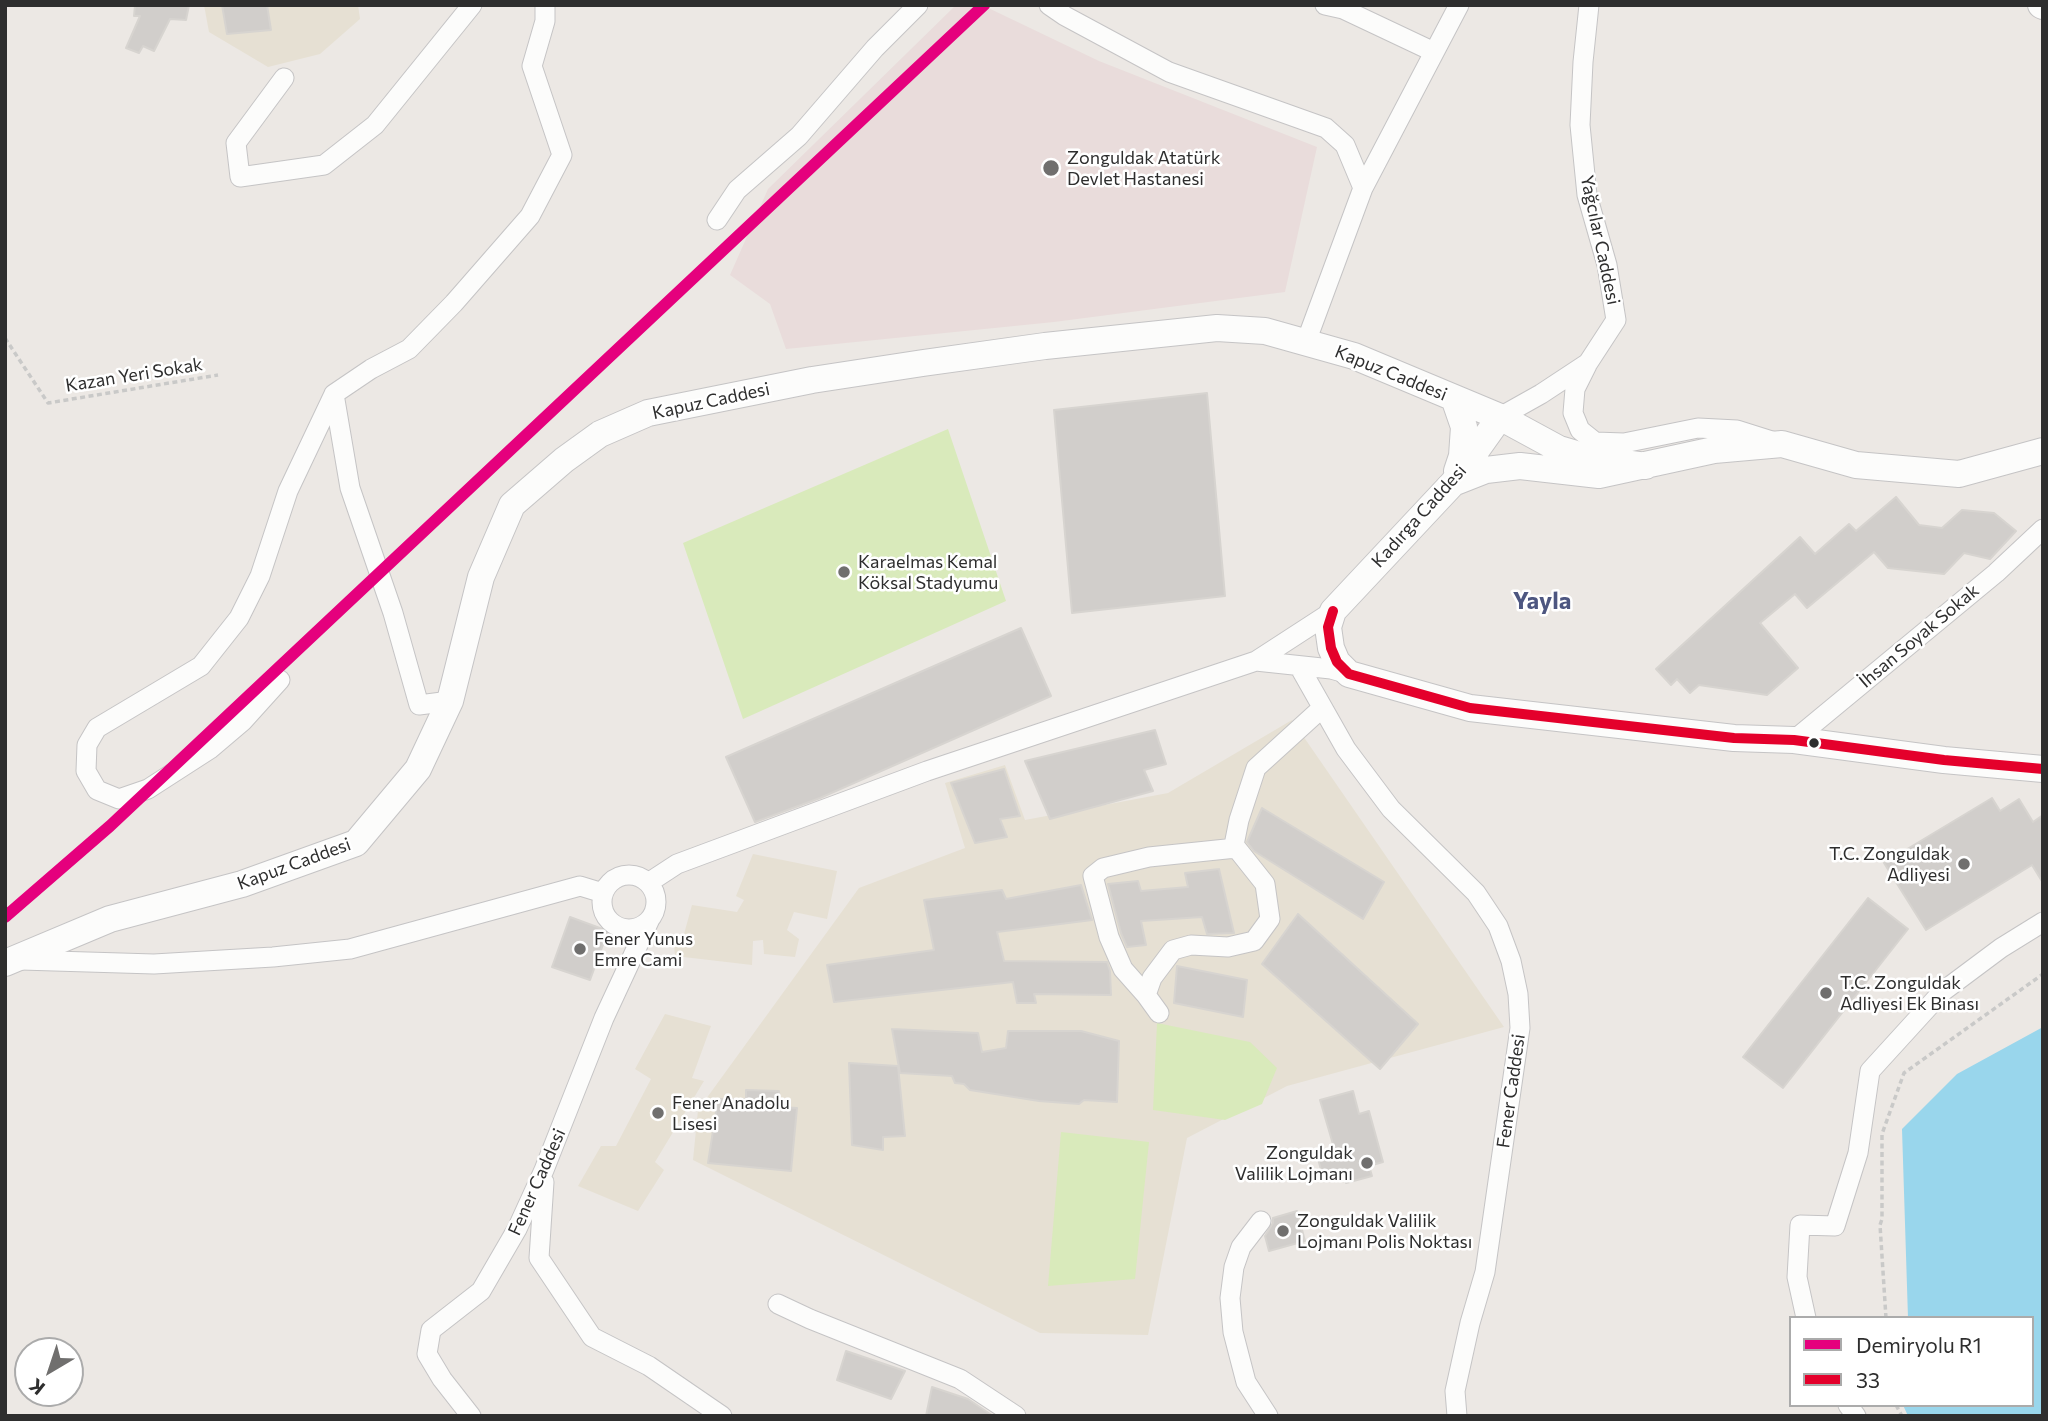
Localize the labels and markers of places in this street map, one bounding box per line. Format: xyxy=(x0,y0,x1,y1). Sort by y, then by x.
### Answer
place label: Zonguldak Atatürk Devlet Hastanesi xyxy=(1067,147,1220,190)
marker: Zonguldak Atatürk Devlet Hastanesi xyxy=(1041,158,1061,178)
place label: Karaelmas Kemal Köksal Stadyumu xyxy=(858,551,998,594)
marker: Karaelmas Kemal Köksal Stadyumu xyxy=(836,564,852,580)
unlabelled marker xyxy=(1807,736,1821,750)
place label: T.C. Zonguldak Adliyesi xyxy=(1829,843,1950,886)
marker: T.C. Zonguldak Adliyesi xyxy=(1956,856,1972,872)
place label: Fener Yunus Emre Cami xyxy=(594,928,693,970)
marker: Fener Yunus Emre Cami xyxy=(572,941,588,957)
place label: T.C. Zonguldak Adliyesi Ek Binası xyxy=(1840,972,1979,1014)
marker: T.C. Zonguldak Adliyesi Ek Binası xyxy=(1818,985,1834,1001)
place label: Fener Anadolu Lisesi xyxy=(672,1092,790,1134)
marker: Fener Anadolu Lisesi xyxy=(650,1105,666,1121)
place label: Zonguldak Valilik Lojmanı xyxy=(1235,1142,1353,1184)
marker: Zonguldak Valilik Lojmanı xyxy=(1359,1155,1375,1171)
place label: Zonguldak Valilik Lojmanı Polis Noktası xyxy=(1297,1210,1472,1252)
marker: Zonguldak Valilik Lojmanı Polis Noktası xyxy=(1275,1223,1291,1239)

